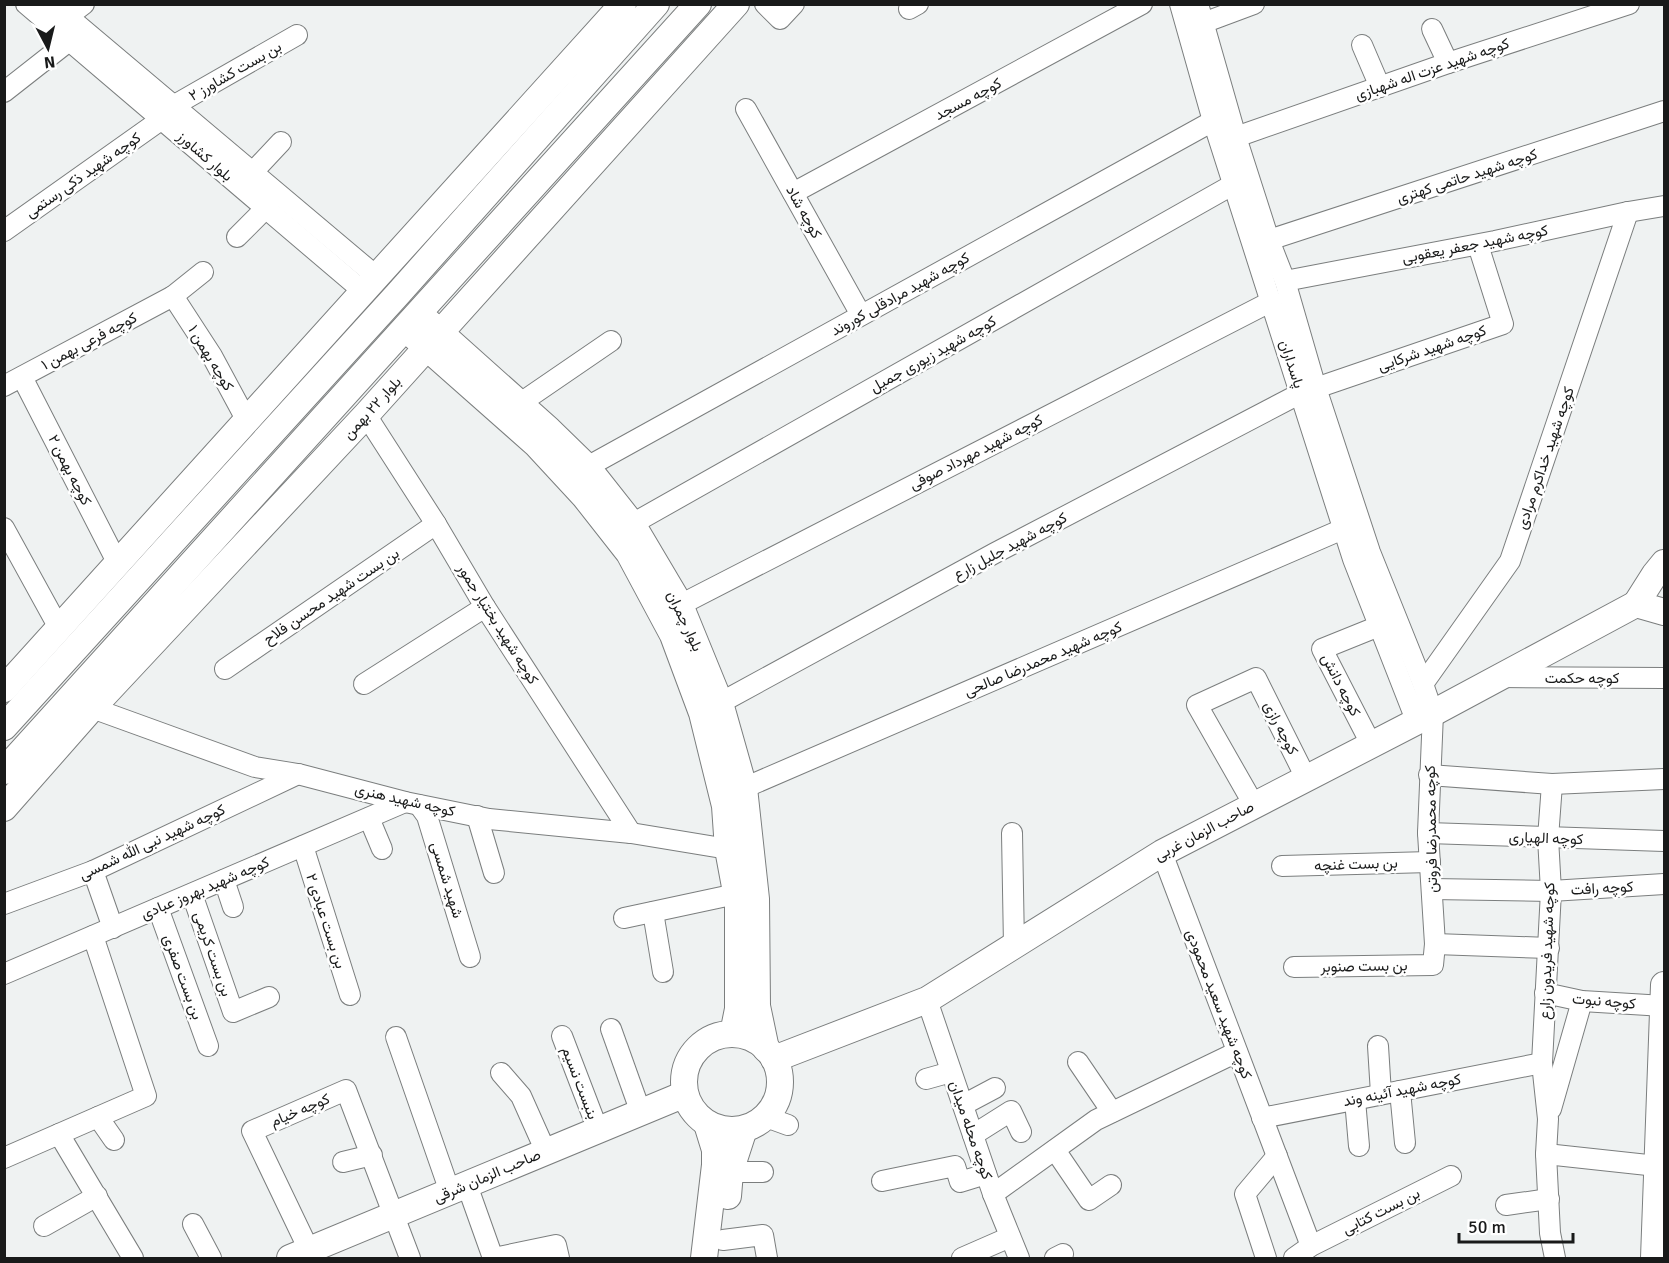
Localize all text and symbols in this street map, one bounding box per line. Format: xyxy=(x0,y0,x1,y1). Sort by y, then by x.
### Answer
north arrow xyxy=(18,18,78,78)
street label: کوچه شهید عزت اله شهبازی xyxy=(1352,34,1512,105)
street label: بن بست کشاورز ۲ xyxy=(185,37,285,106)
text: N xyxy=(43,51,56,72)
street label: کوچه مسجد xyxy=(931,74,1005,125)
street label: بلوار کشاورز xyxy=(173,126,236,185)
street label: کوچه شهید ذکی رستمی xyxy=(22,128,145,222)
street label: کوچه شهید حاتمی کهتری xyxy=(1394,145,1540,208)
street label: کوچه شاد xyxy=(781,183,826,242)
street label: کوچه شهید جعفر یعقوبی xyxy=(1400,221,1550,268)
street label: کوچه شهید مرادقلی کوروند xyxy=(828,248,973,340)
street label: کوچه فرعی بهمن ۱ xyxy=(38,308,141,375)
street label: کوچه شهید زیوری جمیل xyxy=(867,312,1000,397)
street label: کوچه شهید شرکایی xyxy=(1375,321,1489,376)
street label: کوچه بهمن ۱ xyxy=(184,322,238,395)
street label: پاسداران xyxy=(1275,338,1308,391)
street label: بلوار ۲۲ بهمن xyxy=(339,373,406,444)
street label: کوچه شهید خداکرم مرادی xyxy=(1512,384,1579,532)
street label: کوچه شهید مهرداد صوفی xyxy=(906,410,1047,494)
street label: کوچه بهمن ۲ xyxy=(44,432,96,509)
street label: کوچه شهید جلیل زارع xyxy=(950,508,1071,585)
street label: بن بست شهید محسن فلاح xyxy=(260,544,403,650)
street label: کوچه شهید بختیار جمور xyxy=(452,560,543,688)
street label: بلوار چمران xyxy=(662,588,707,655)
street label: کوچه شهید محمدرضا صالحی xyxy=(961,617,1125,701)
street label: کوچه دانش xyxy=(1317,651,1365,720)
street label: کوچه حکمت xyxy=(1545,669,1620,688)
street label: کوچه رازی xyxy=(1259,698,1302,759)
street label: کوچه محمدرضا فروتن xyxy=(1421,765,1442,893)
street label: کوچه شهید هنری xyxy=(353,780,457,821)
street label: صاحب الزمان غربی xyxy=(1151,797,1257,866)
street label: کوچه شهید نبی الله شمسی xyxy=(76,800,229,885)
street label: کوچه الهیاری xyxy=(1508,828,1584,849)
street label: شهید شمسی xyxy=(426,840,467,921)
street label: کوچه شهید بهروز عبادی xyxy=(138,853,273,924)
street label: بن بست غنچه xyxy=(1314,854,1398,875)
street label: بن بست عبادی ۲ xyxy=(301,871,350,971)
street label: کوچه رافت xyxy=(1570,877,1634,900)
street label: کوچه شهید فریدون زارع xyxy=(1536,881,1560,1020)
street label: بن بست کریمی xyxy=(189,909,236,999)
street label: کوچه شهید سعید محمودی xyxy=(1181,927,1256,1082)
street label: بن بست صفری xyxy=(158,932,207,1022)
street label: بن بست صنوبر xyxy=(1319,956,1408,977)
street label: کوچه نبوت xyxy=(1571,989,1637,1014)
street label: بنبست نسیم xyxy=(557,1044,602,1122)
street label: کوچه شهید آئینه وند xyxy=(1342,1070,1463,1111)
street label: کوچه محله میدان xyxy=(945,1078,996,1183)
street label: کوچه خیام xyxy=(268,1089,333,1131)
street label: صاحب الزمان شرقی xyxy=(431,1145,544,1208)
street label: بن بست کتابی xyxy=(1339,1184,1423,1239)
scale bar xyxy=(1459,1206,1573,1244)
text: 50 m xyxy=(1468,1216,1506,1238)

